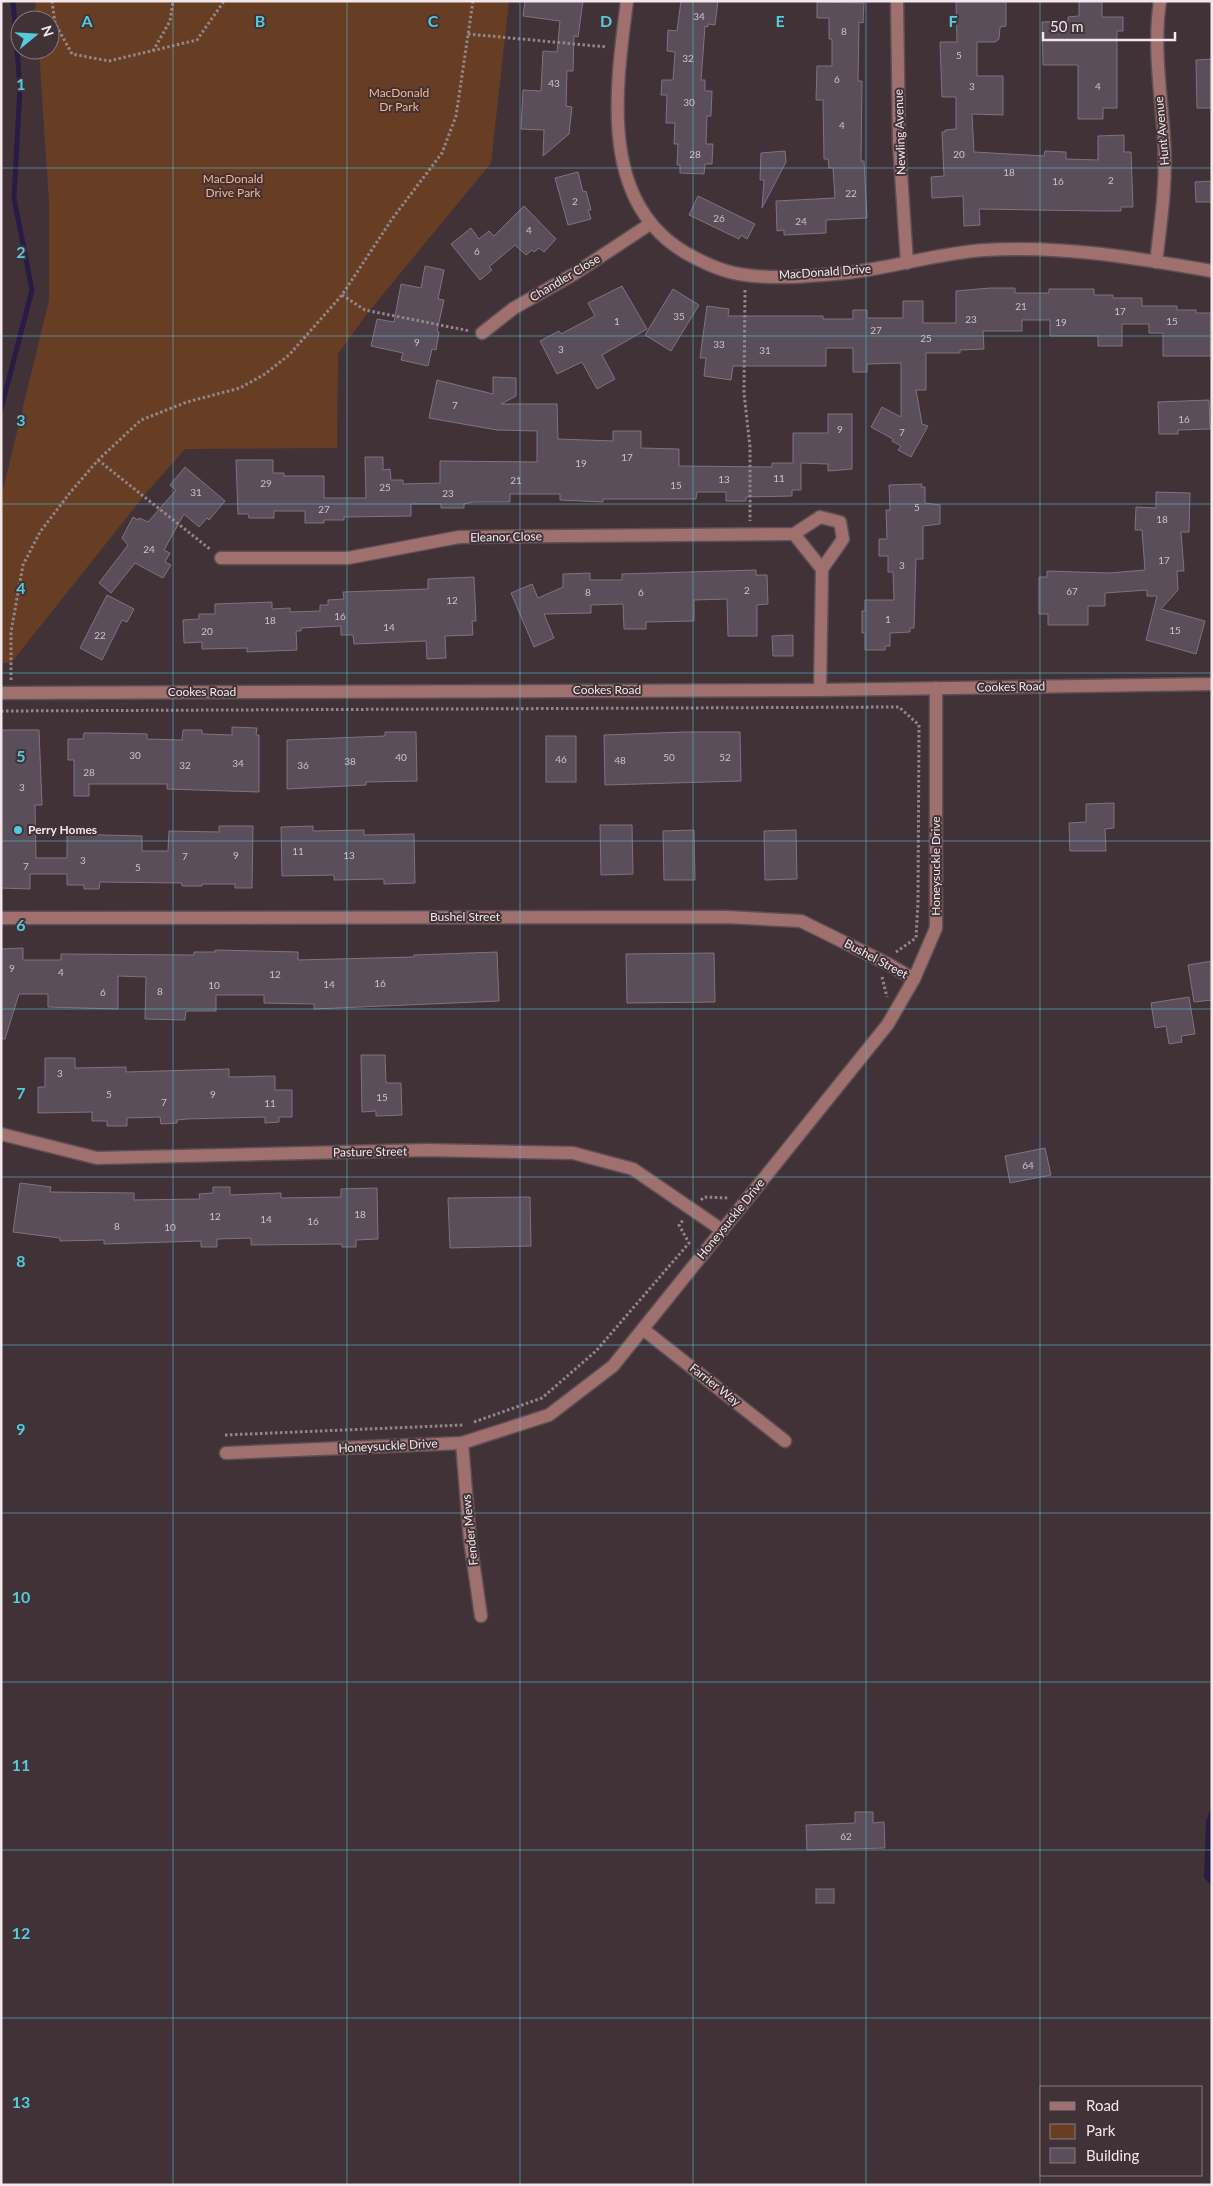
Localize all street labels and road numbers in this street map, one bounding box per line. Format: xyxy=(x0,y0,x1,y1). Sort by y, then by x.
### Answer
street label: Newling Avenue xyxy=(891,89,908,175)
street label: Hunt Avenue xyxy=(1151,96,1172,166)
street label: Chandler Close xyxy=(527,251,603,305)
street label: MacDonald Drive xyxy=(778,261,872,282)
street label: Eleanor Close xyxy=(470,528,542,545)
street label: Cookes Road xyxy=(977,678,1045,695)
street label: Cookes Road xyxy=(573,682,641,697)
street label: Cookes Road xyxy=(168,684,236,699)
street label: Honeysuckle Drive xyxy=(928,816,943,916)
street label: Bushel Street xyxy=(430,909,501,924)
street label: Bushel Street xyxy=(842,935,911,982)
street label: Pasture Street xyxy=(333,1143,408,1160)
street label: Honeysuckle Drive xyxy=(694,1175,768,1262)
street label: Farrier Way xyxy=(687,1360,744,1410)
street label: Honeysuckle Drive xyxy=(338,1435,438,1456)
street label: Fender Mews xyxy=(458,1494,481,1566)

